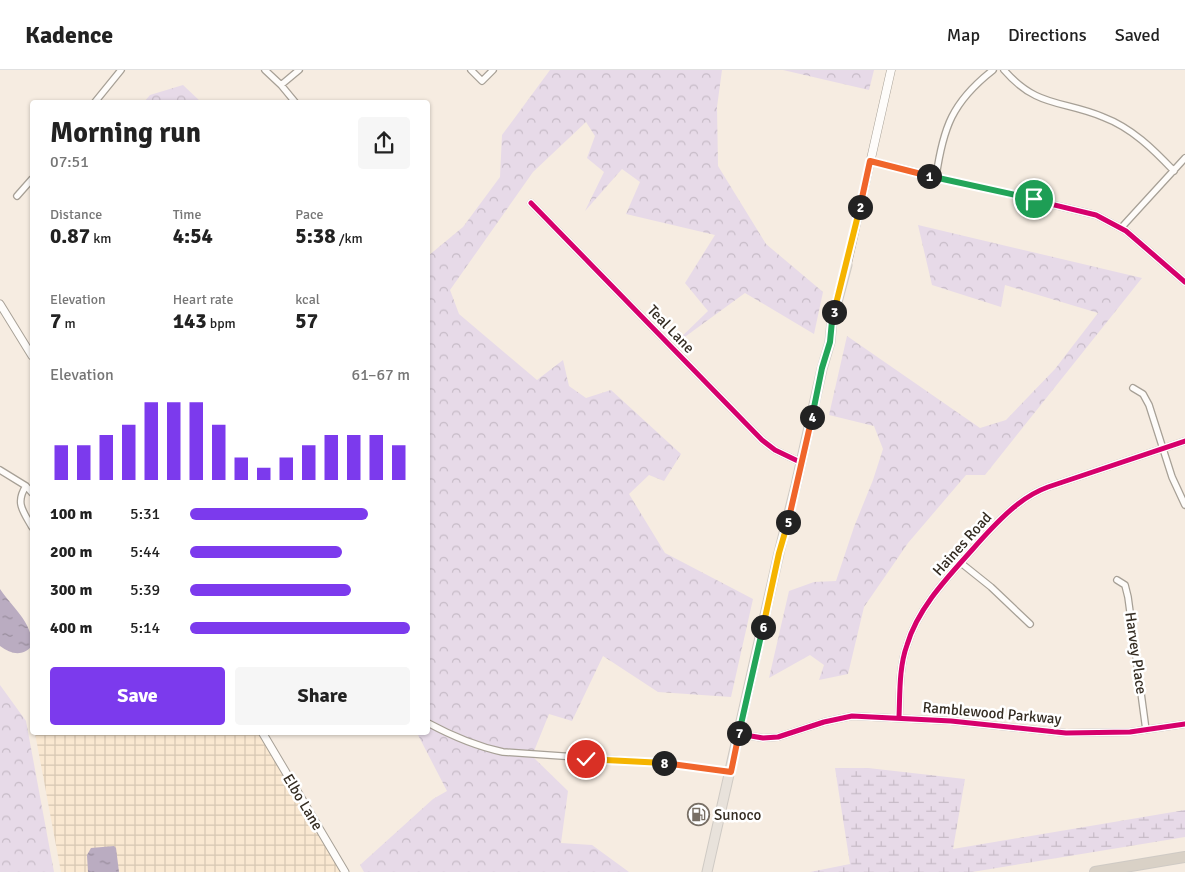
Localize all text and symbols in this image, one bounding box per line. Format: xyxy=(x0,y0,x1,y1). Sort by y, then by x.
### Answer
text: Kadence xyxy=(25,20,113,50)
text: Map xyxy=(947,24,980,46)
text: Directions xyxy=(1008,24,1087,46)
text: Saved xyxy=(1115,24,1160,46)
text: Morning run xyxy=(50,116,201,150)
button: share xyxy=(358,117,410,169)
text: 07:51 xyxy=(50,152,89,172)
pin: 1 xyxy=(916,164,942,188)
text: 1 xyxy=(926,168,933,185)
pin xyxy=(1013,178,1055,220)
icon: arrive xyxy=(1020,185,1048,213)
pin: 2 xyxy=(848,194,872,220)
text: 2 xyxy=(857,199,864,216)
text: Distance xyxy=(50,206,102,223)
text: Time xyxy=(173,206,202,223)
text: Pace xyxy=(295,206,324,223)
text: 0.87 xyxy=(50,223,90,249)
text: 4:54 xyxy=(173,223,213,249)
text: 5:38 xyxy=(295,223,336,249)
text: km xyxy=(90,230,111,247)
text: /km xyxy=(336,230,363,247)
text: Elevation xyxy=(50,291,106,308)
text: Heart rate xyxy=(173,291,233,308)
text: kcal xyxy=(295,291,320,308)
pin: 3 xyxy=(822,300,846,324)
street label: Teal Lane xyxy=(644,301,698,357)
text: 3 xyxy=(831,304,838,321)
text: 7 xyxy=(50,308,61,334)
text: 143 xyxy=(173,308,207,334)
text: 57 xyxy=(295,308,318,334)
text: m xyxy=(61,315,76,332)
text: bpm xyxy=(207,315,236,332)
text: Elevation xyxy=(50,365,114,385)
text: 61–67 m xyxy=(352,365,410,385)
pin: 4 xyxy=(800,404,824,430)
text: 4 xyxy=(809,409,816,426)
text: 100 m xyxy=(50,504,92,524)
text: 5:31 xyxy=(130,504,160,524)
street label: Haines Road xyxy=(929,508,995,580)
pin: 5 xyxy=(776,510,800,534)
text: 5 xyxy=(785,514,792,531)
text: 200 m xyxy=(50,542,92,562)
text: 5:44 xyxy=(130,542,160,562)
text: 300 m xyxy=(50,580,92,600)
text: 5:39 xyxy=(130,580,160,600)
street label: Harvey Place xyxy=(1121,611,1151,695)
pin: 6 xyxy=(750,614,776,640)
text: 400 m xyxy=(50,618,92,638)
text: 5:14 xyxy=(130,618,160,638)
text: 6 xyxy=(760,619,767,636)
button: Save xyxy=(50,667,225,725)
button: Share xyxy=(235,667,410,725)
street label: Ramblewood Parkway xyxy=(922,698,1062,728)
pin: 7 xyxy=(726,720,752,746)
text: 7 xyxy=(736,725,743,742)
pin xyxy=(565,738,607,780)
icon: check xyxy=(572,745,600,773)
pin: 8 xyxy=(652,750,676,776)
text: 8 xyxy=(661,755,668,772)
street label: Elbo Lane xyxy=(279,770,327,834)
fuel station icon: Sunoco xyxy=(686,803,710,827)
place label: Sunoco xyxy=(714,806,762,824)

